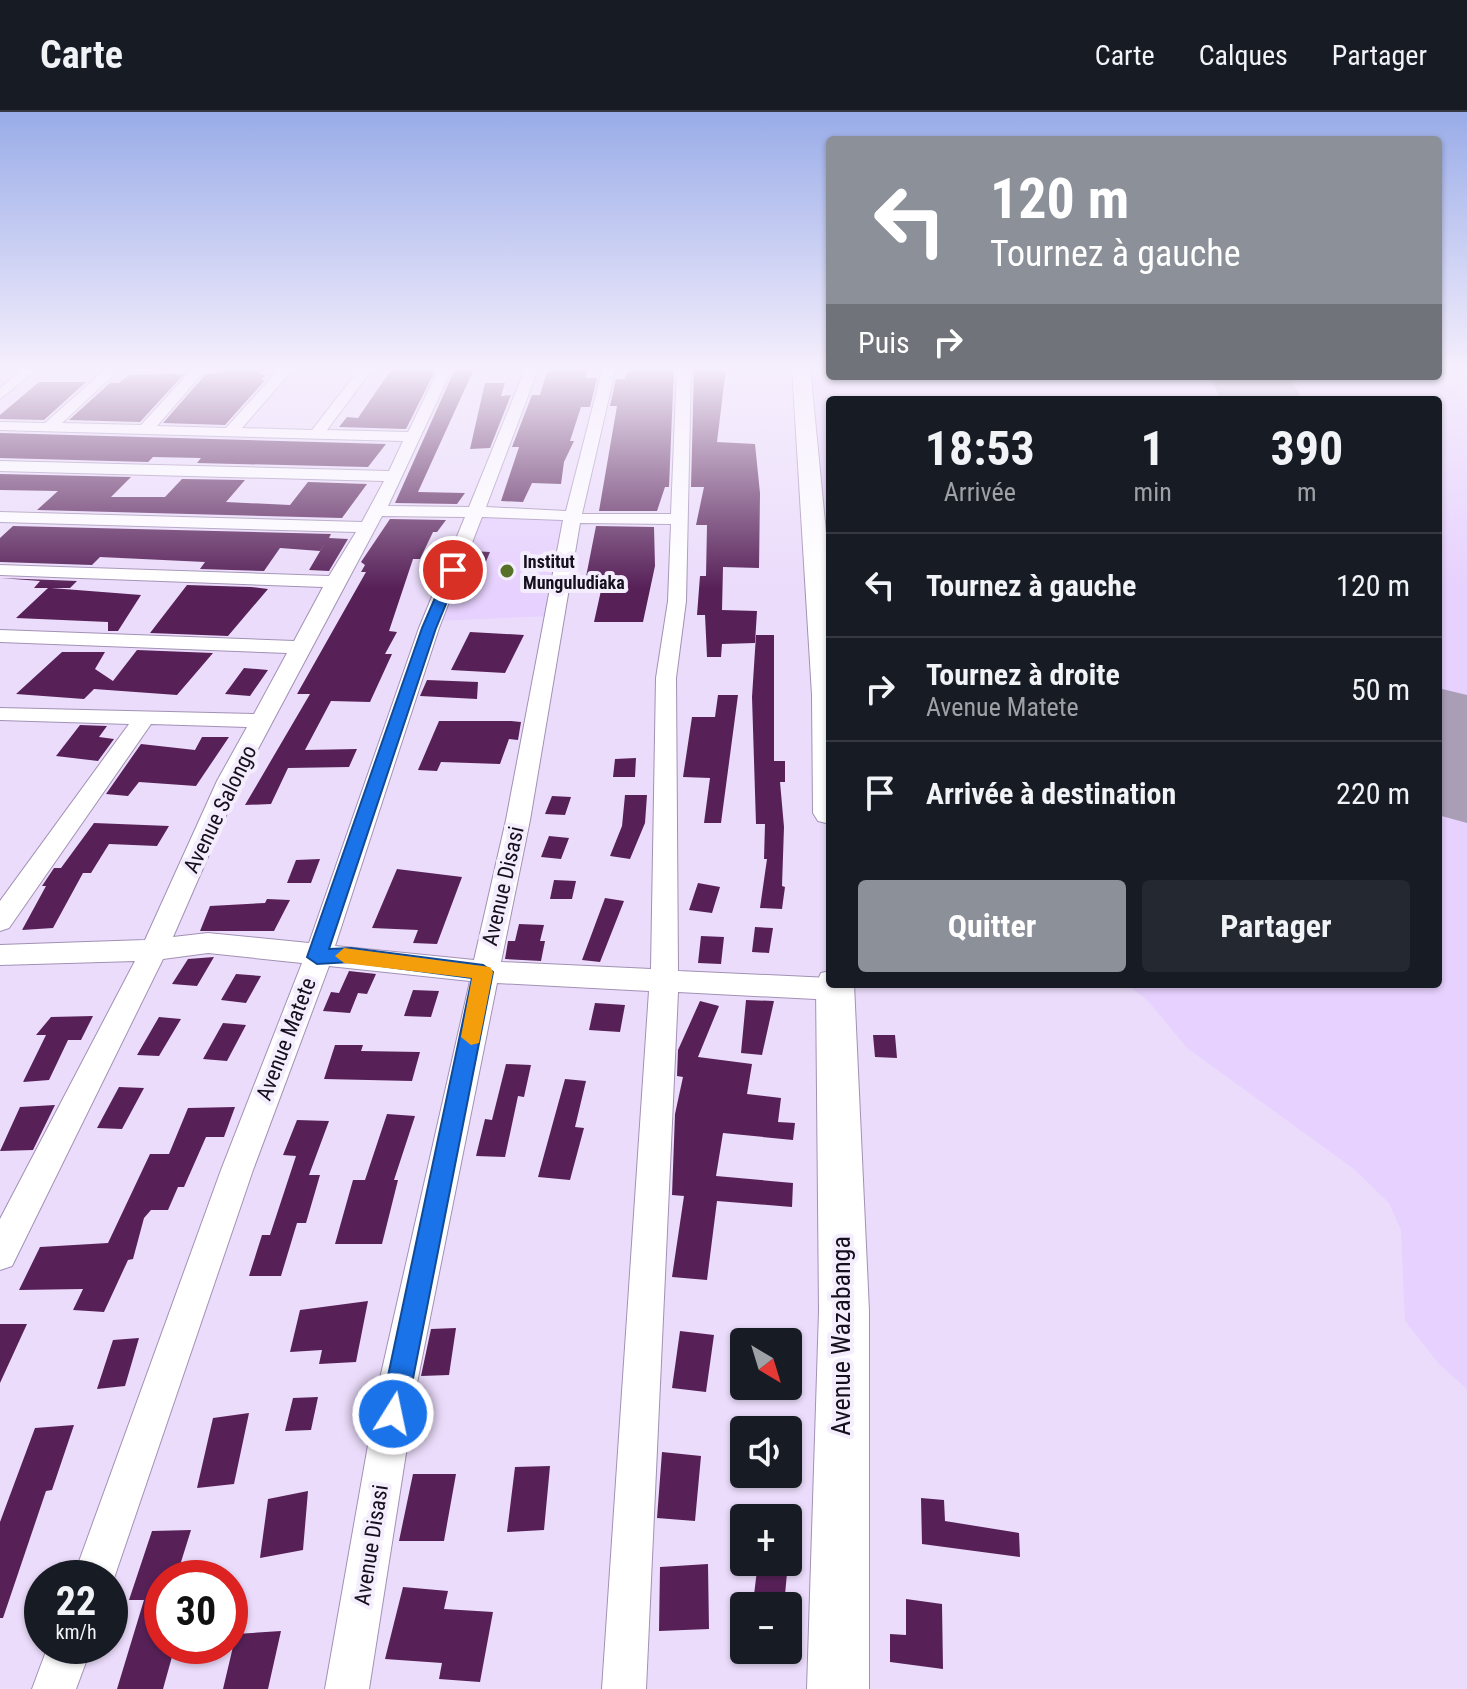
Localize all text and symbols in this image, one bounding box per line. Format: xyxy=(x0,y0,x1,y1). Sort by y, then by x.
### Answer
text: Carte xyxy=(40,33,123,77)
text: Carte xyxy=(1095,39,1155,72)
text: Calques xyxy=(1199,39,1288,72)
text: Partager xyxy=(1332,39,1427,72)
text: 120 m xyxy=(990,166,1129,232)
icon: left xyxy=(858,168,962,272)
text: Tournez à gauche xyxy=(990,233,1241,275)
icon: right xyxy=(926,320,970,364)
text: Puis xyxy=(858,325,910,360)
text: 18:53 xyxy=(925,420,1035,477)
text: 1 xyxy=(1141,420,1165,477)
text: 390 xyxy=(1270,420,1343,477)
text: Arrivée xyxy=(944,477,1016,507)
text: min xyxy=(1134,477,1172,507)
text: m xyxy=(1297,477,1317,507)
pin xyxy=(419,536,487,604)
icon: arrive xyxy=(431,548,475,592)
place label: Institut Munguludiaka xyxy=(523,551,625,593)
marker: Institut Munguludiaka xyxy=(498,562,516,580)
icon: left xyxy=(858,563,902,607)
text: Tournez à gauche xyxy=(926,568,1136,603)
text: 120 m xyxy=(1336,568,1410,603)
text: Tournez à droite xyxy=(926,657,1120,692)
icon: right xyxy=(858,667,902,711)
text: 50 m xyxy=(1351,672,1410,707)
text: Avenue Matete xyxy=(926,692,1079,722)
street label: Avenue Salongo xyxy=(178,741,262,877)
icon: arrive xyxy=(858,771,902,815)
text: Arrivée à destination xyxy=(926,776,1176,811)
text: 220 m xyxy=(1336,776,1410,811)
street label: Avenue Disasi xyxy=(477,824,529,948)
button: Quitter xyxy=(858,880,1126,972)
button: Partager xyxy=(1142,880,1410,972)
street label: Avenue Matete xyxy=(251,974,321,1104)
street label: Avenue Wazabanga xyxy=(826,1236,856,1436)
north arrow xyxy=(730,1328,802,1400)
map controls xyxy=(730,1328,802,1664)
position arrow xyxy=(351,1372,435,1456)
button: sound xyxy=(730,1416,802,1488)
street label: Avenue Disasi xyxy=(349,1483,393,1607)
button: + xyxy=(730,1504,802,1576)
speed limit sign: 30 xyxy=(144,1560,248,1664)
text: 22 xyxy=(56,1578,96,1625)
button: − xyxy=(730,1592,802,1664)
text: km/h xyxy=(55,1620,97,1644)

